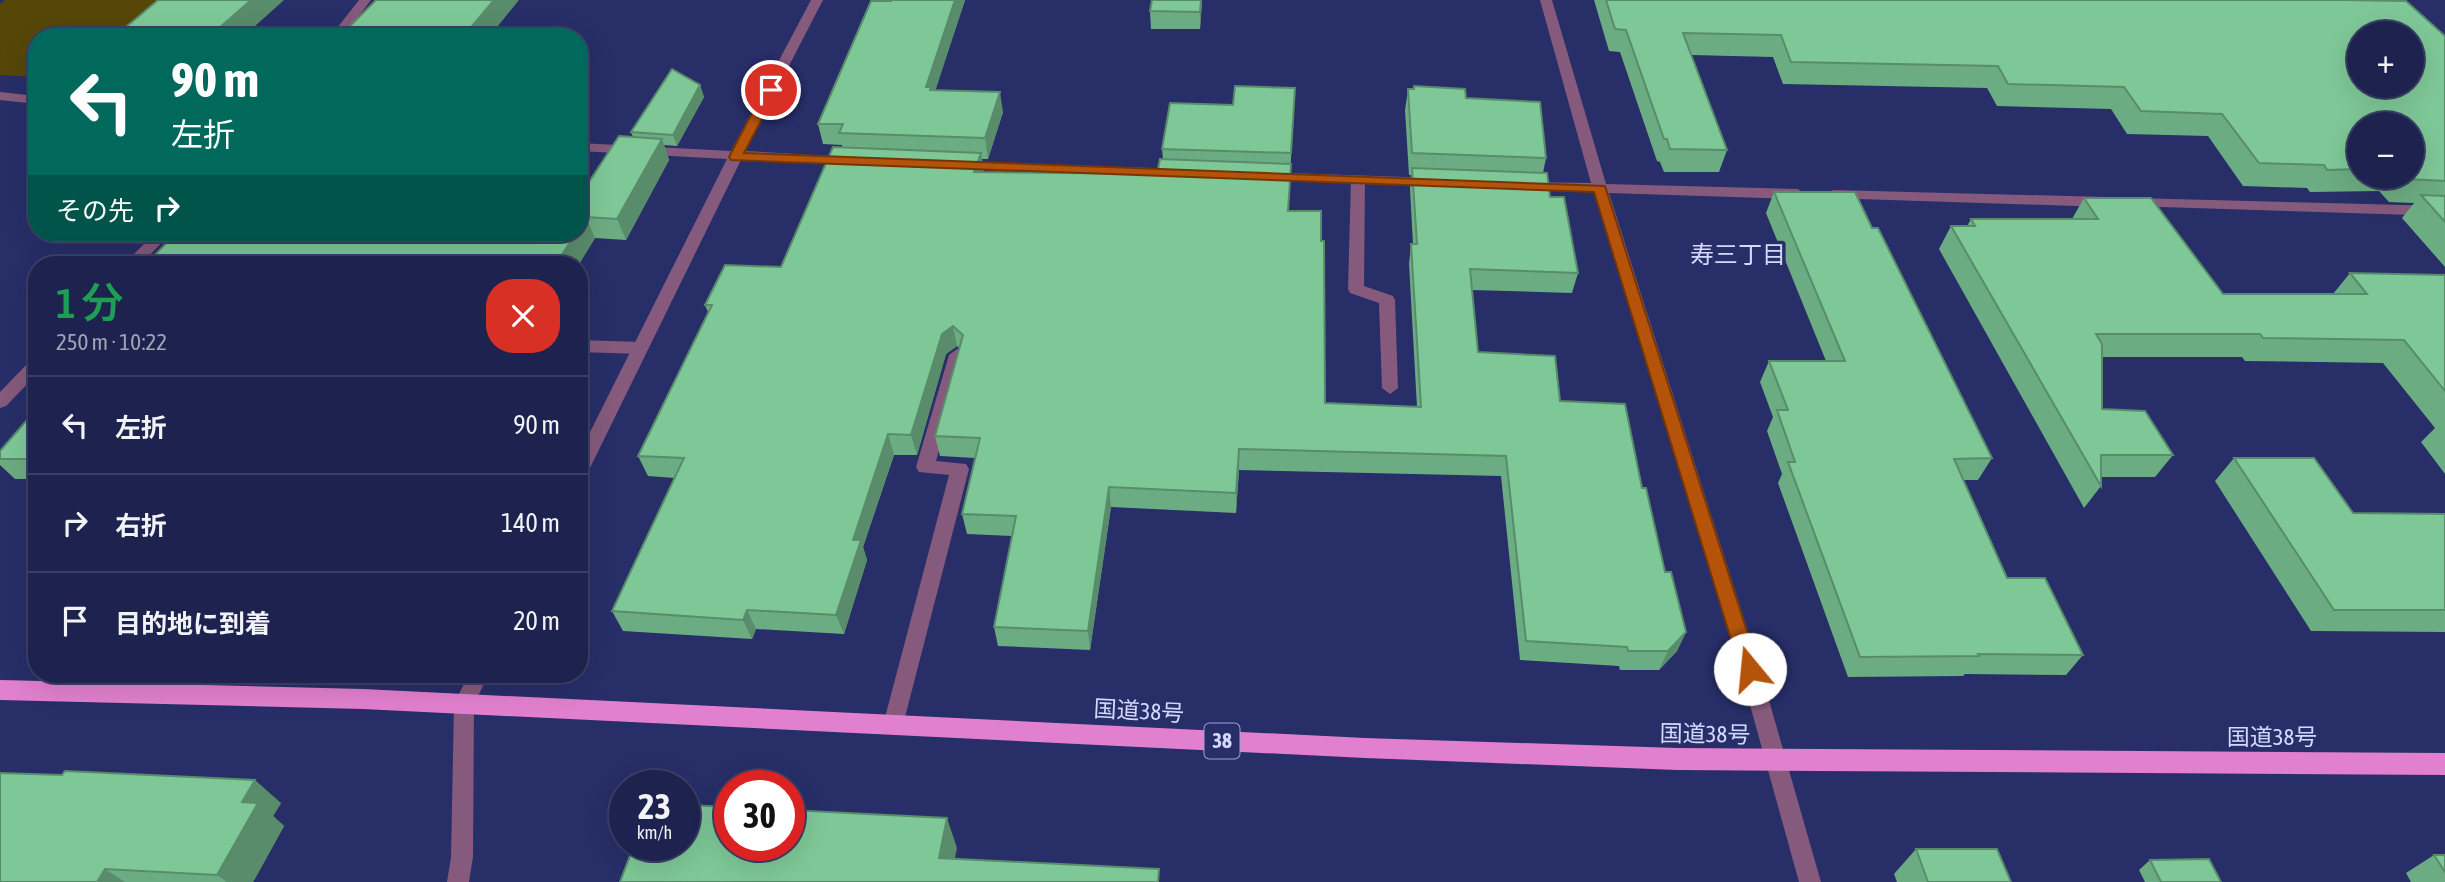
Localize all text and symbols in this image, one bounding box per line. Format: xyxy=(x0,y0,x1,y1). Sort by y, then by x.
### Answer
map controls xyxy=(2347,21,2424,189)
button: + xyxy=(2347,21,2424,98)
text: 90 m xyxy=(171,51,259,107)
icon: left xyxy=(56,56,147,147)
pin xyxy=(741,60,801,120)
icon: arrive xyxy=(752,71,790,109)
button: − xyxy=(2347,112,2424,189)
text: 左折 xyxy=(171,116,235,153)
icon: right xyxy=(148,189,186,227)
text: その先 xyxy=(56,196,134,226)
district label: 寿三丁目 xyxy=(1690,241,1786,268)
text: 1 分 xyxy=(56,279,124,327)
button: close xyxy=(486,279,560,353)
text: 250 m · 10:22 xyxy=(56,329,167,355)
icon: left xyxy=(56,406,94,444)
text: 90 m xyxy=(513,410,560,440)
text: 左折 xyxy=(115,413,167,443)
icon: right xyxy=(56,504,94,542)
text: 140 m xyxy=(501,508,560,538)
text: 右折 xyxy=(115,511,167,541)
icon: arrive xyxy=(56,602,94,640)
text: 20 m xyxy=(513,606,560,636)
text: 目的地に到着 xyxy=(115,609,271,639)
position arrow xyxy=(1713,632,1787,706)
street label: 国道38号 xyxy=(1093,696,1185,726)
street label: 国道38号 xyxy=(1659,720,1751,748)
road number: 38 xyxy=(1204,724,1240,758)
street label: 国道38号 xyxy=(2227,724,2317,750)
speed limit sign: 30 xyxy=(714,770,805,861)
text: 23 xyxy=(638,786,671,826)
text: km/h xyxy=(637,822,672,843)

